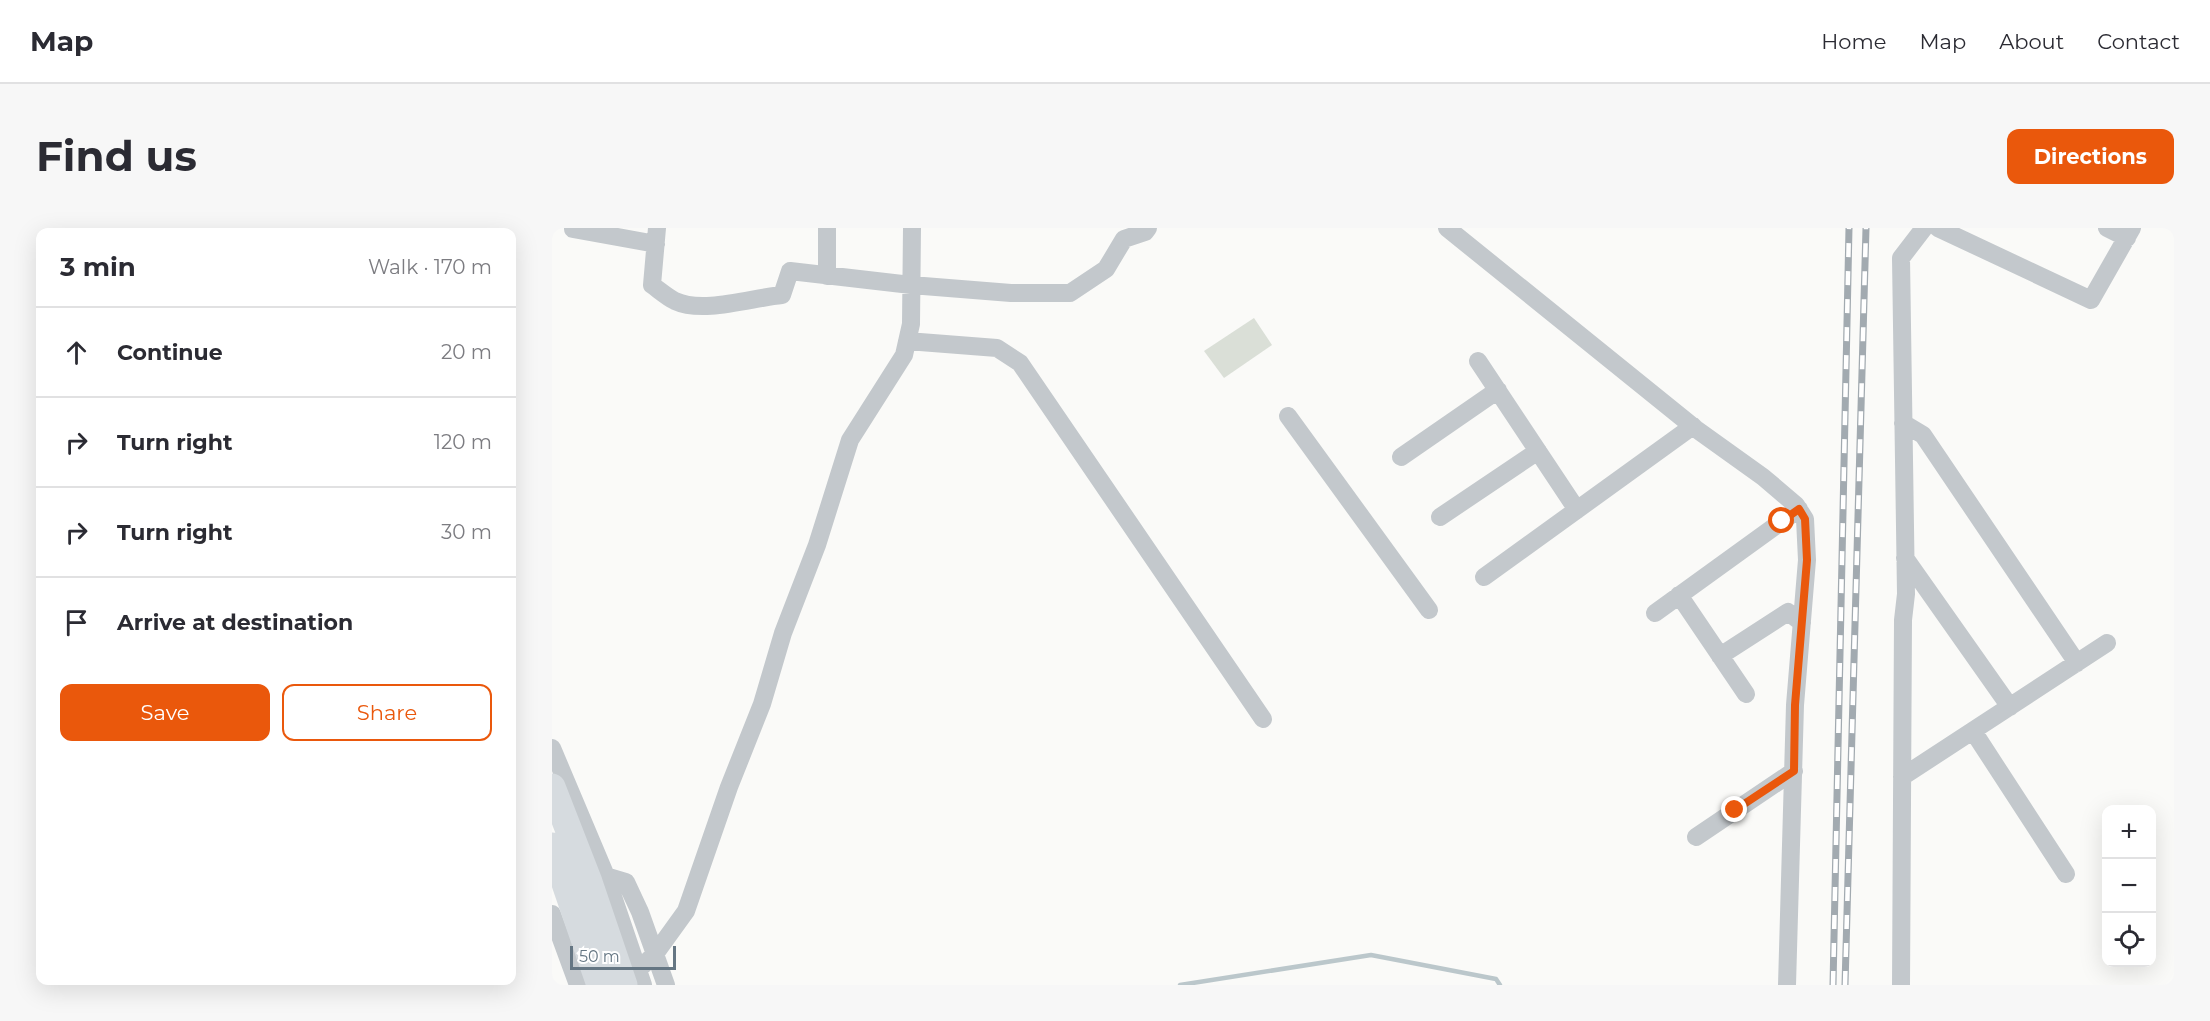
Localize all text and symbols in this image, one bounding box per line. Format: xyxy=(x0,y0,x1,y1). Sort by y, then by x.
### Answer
text: Map xyxy=(30,24,93,58)
text: Home xyxy=(1821,29,1886,54)
text: Map xyxy=(1919,29,1966,54)
text: About xyxy=(1999,29,2064,54)
text: Contact xyxy=(2097,29,2180,54)
button: Directions xyxy=(2007,129,2174,184)
text: Find us xyxy=(36,130,197,182)
text: 3 min xyxy=(60,251,136,283)
text: Walk · 170 m xyxy=(368,255,492,279)
icon: ahead xyxy=(60,336,93,369)
text: Continue xyxy=(117,339,223,366)
text: 20 m xyxy=(441,340,492,364)
icon: right xyxy=(60,426,93,459)
text: Turn right xyxy=(117,429,232,456)
text: 120 m xyxy=(434,430,492,454)
route start xyxy=(1768,507,1794,533)
icon: right xyxy=(60,516,93,549)
text: Turn right xyxy=(117,519,232,546)
text: 30 m xyxy=(441,520,492,544)
icon: arrive xyxy=(60,606,93,639)
text: Arrive at destination xyxy=(117,609,353,636)
button: Save xyxy=(60,684,270,741)
button: Share xyxy=(282,684,492,741)
route end xyxy=(1721,796,1747,822)
map controls xyxy=(2102,805,2156,967)
button: + xyxy=(2102,805,2156,859)
button: − xyxy=(2102,859,2156,913)
button: locate xyxy=(2102,913,2156,967)
scale bar xyxy=(570,943,676,970)
text: 50 m xyxy=(579,947,620,966)

